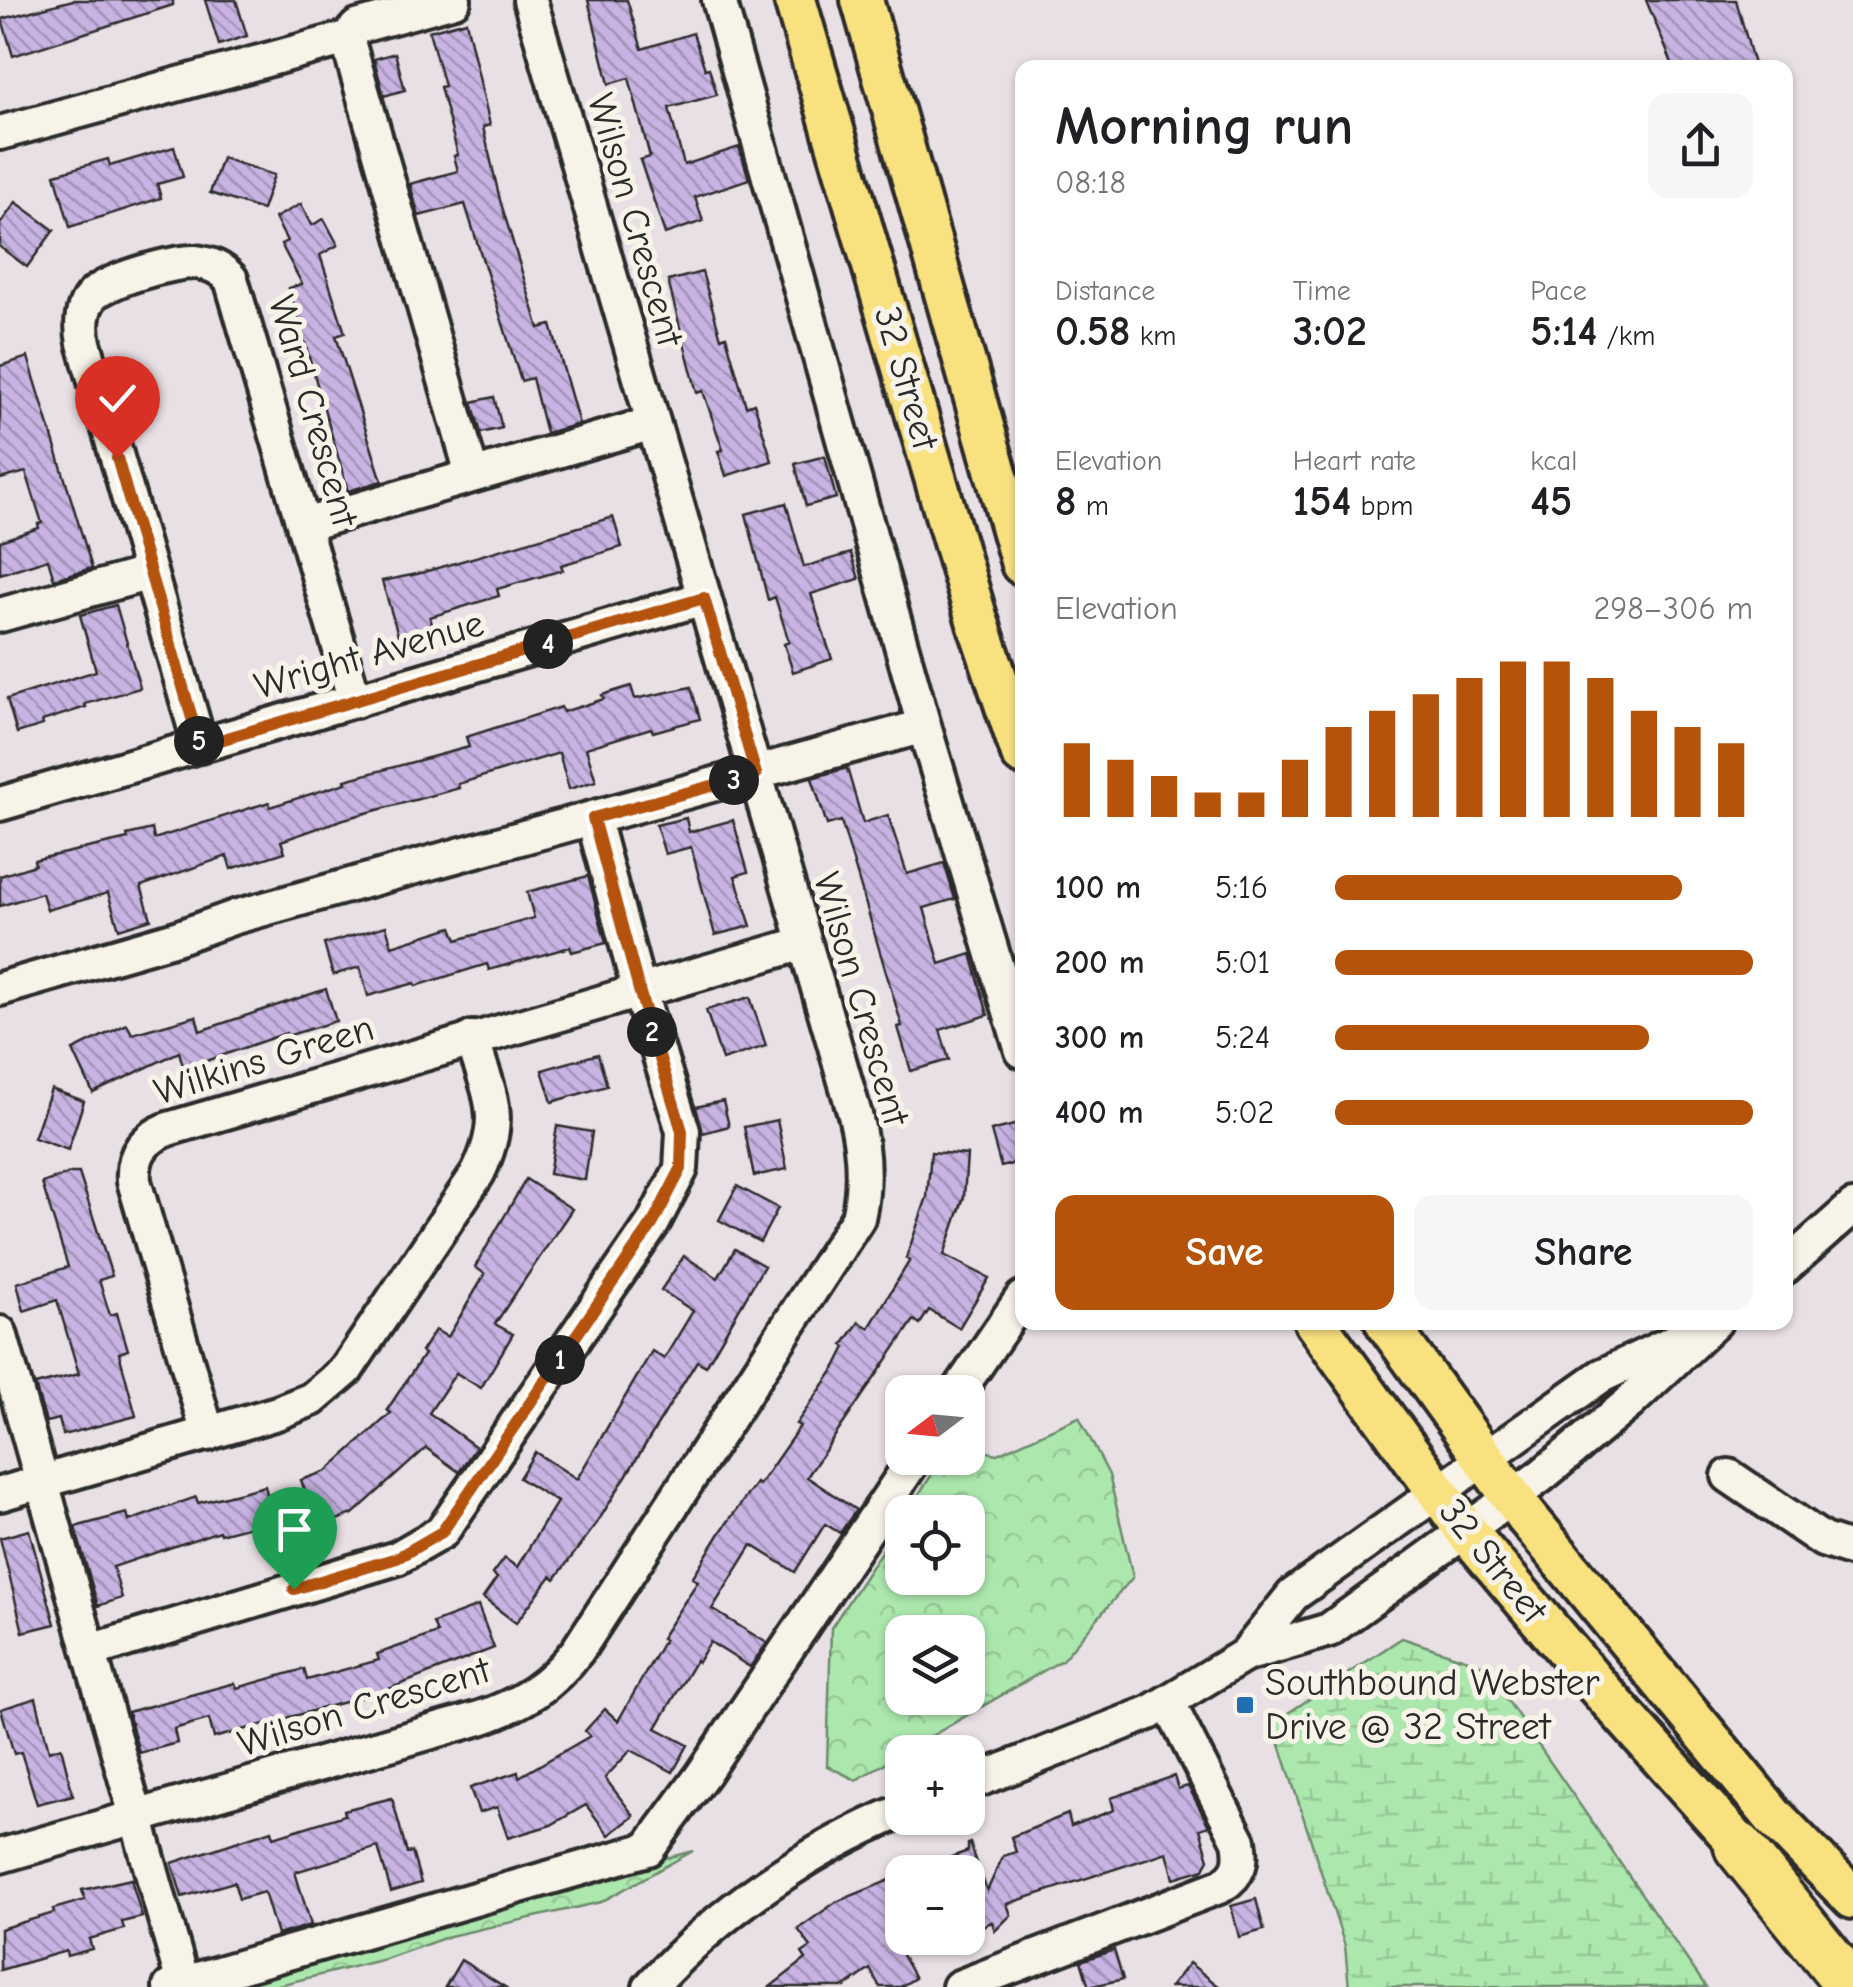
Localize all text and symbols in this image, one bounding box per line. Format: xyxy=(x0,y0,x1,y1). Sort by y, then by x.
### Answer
street label: Wilson Crescent xyxy=(578,88,692,353)
button: share xyxy=(1648,93,1753,198)
text: Morning run xyxy=(1055,94,1353,158)
text: 08:18 xyxy=(1055,164,1126,201)
text: Distance xyxy=(1055,275,1155,307)
text: Time xyxy=(1293,275,1351,307)
text: Pace xyxy=(1530,275,1587,307)
street label: Ward Crescent xyxy=(259,290,367,533)
street label: 32 Street xyxy=(865,301,948,456)
text: 0.58 xyxy=(1055,307,1130,356)
text: 3:02 xyxy=(1293,307,1367,356)
text: 5:14 xyxy=(1530,307,1597,356)
text: km xyxy=(1130,320,1177,352)
text: /km xyxy=(1597,320,1655,352)
pin xyxy=(75,356,160,459)
icon: check xyxy=(90,371,145,426)
text: Elevation xyxy=(1055,445,1162,477)
text: Heart rate xyxy=(1293,445,1416,477)
text: kcal xyxy=(1530,445,1577,477)
text: 8 xyxy=(1055,477,1077,526)
text: 154 xyxy=(1293,477,1351,526)
text: 45 xyxy=(1530,477,1572,526)
text: m xyxy=(1077,490,1109,522)
text: bpm xyxy=(1351,490,1414,522)
text: Elevation xyxy=(1055,590,1178,627)
text: 298–306 m xyxy=(1593,590,1753,627)
street label: Wright Avenue xyxy=(249,601,489,709)
pin: 4 xyxy=(523,619,573,669)
text: 4 xyxy=(541,628,555,660)
pin: 5 xyxy=(174,716,224,766)
text: 5 xyxy=(192,725,206,757)
pin: 3 xyxy=(709,755,759,805)
text: 3 xyxy=(727,764,741,796)
street label: Wilson Crescent xyxy=(804,867,918,1132)
text: 100 m xyxy=(1055,869,1141,906)
text: 5:16 xyxy=(1215,869,1268,906)
text: 200 m xyxy=(1055,944,1144,981)
text: 5:01 xyxy=(1215,944,1270,981)
street label: Wilkins Green xyxy=(149,1006,379,1114)
pin: 2 xyxy=(627,1007,677,1057)
text: 2 xyxy=(645,1016,659,1048)
text: 300 m xyxy=(1055,1019,1144,1056)
text: 5:24 xyxy=(1215,1019,1270,1056)
text: 400 m xyxy=(1055,1094,1143,1131)
text: 5:02 xyxy=(1215,1094,1274,1131)
button: Save xyxy=(1055,1195,1394,1310)
button: Share xyxy=(1414,1195,1753,1310)
pin: 1 xyxy=(535,1335,585,1385)
text: 1 xyxy=(554,1344,566,1376)
north arrow xyxy=(885,1375,985,1475)
map controls xyxy=(885,1375,985,1955)
pin xyxy=(252,1487,337,1590)
street label: 32 Street xyxy=(1430,1490,1557,1633)
button: locate xyxy=(885,1495,985,1595)
icon: arrive xyxy=(267,1502,322,1557)
button: layers xyxy=(885,1615,985,1715)
street label: Wilson Crescent xyxy=(233,1647,496,1766)
place label: Southbound Webster Drive @ 32 Street xyxy=(1265,1661,1600,1749)
marker: Southbound Webster Drive @ 32 Street xyxy=(1234,1694,1256,1716)
button: + xyxy=(885,1735,985,1835)
button: − xyxy=(885,1855,985,1955)

